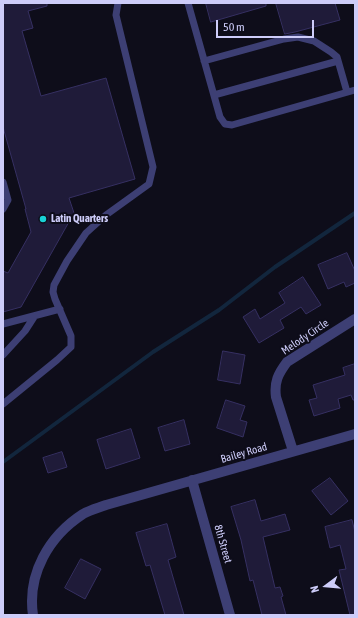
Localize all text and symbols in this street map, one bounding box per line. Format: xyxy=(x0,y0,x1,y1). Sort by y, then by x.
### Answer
scale bar xyxy=(218,12,316,38)
text: 50 m xyxy=(223,20,245,34)
place label: Latin Quarters xyxy=(51,212,108,226)
marker: Latin Quarters xyxy=(38,214,48,224)
street label: Melody Circle xyxy=(279,316,331,358)
street label: Bailey Road xyxy=(219,440,269,466)
street label: 8th Street xyxy=(211,523,235,565)
north arrow xyxy=(306,566,346,606)
text: N xyxy=(308,585,321,594)

